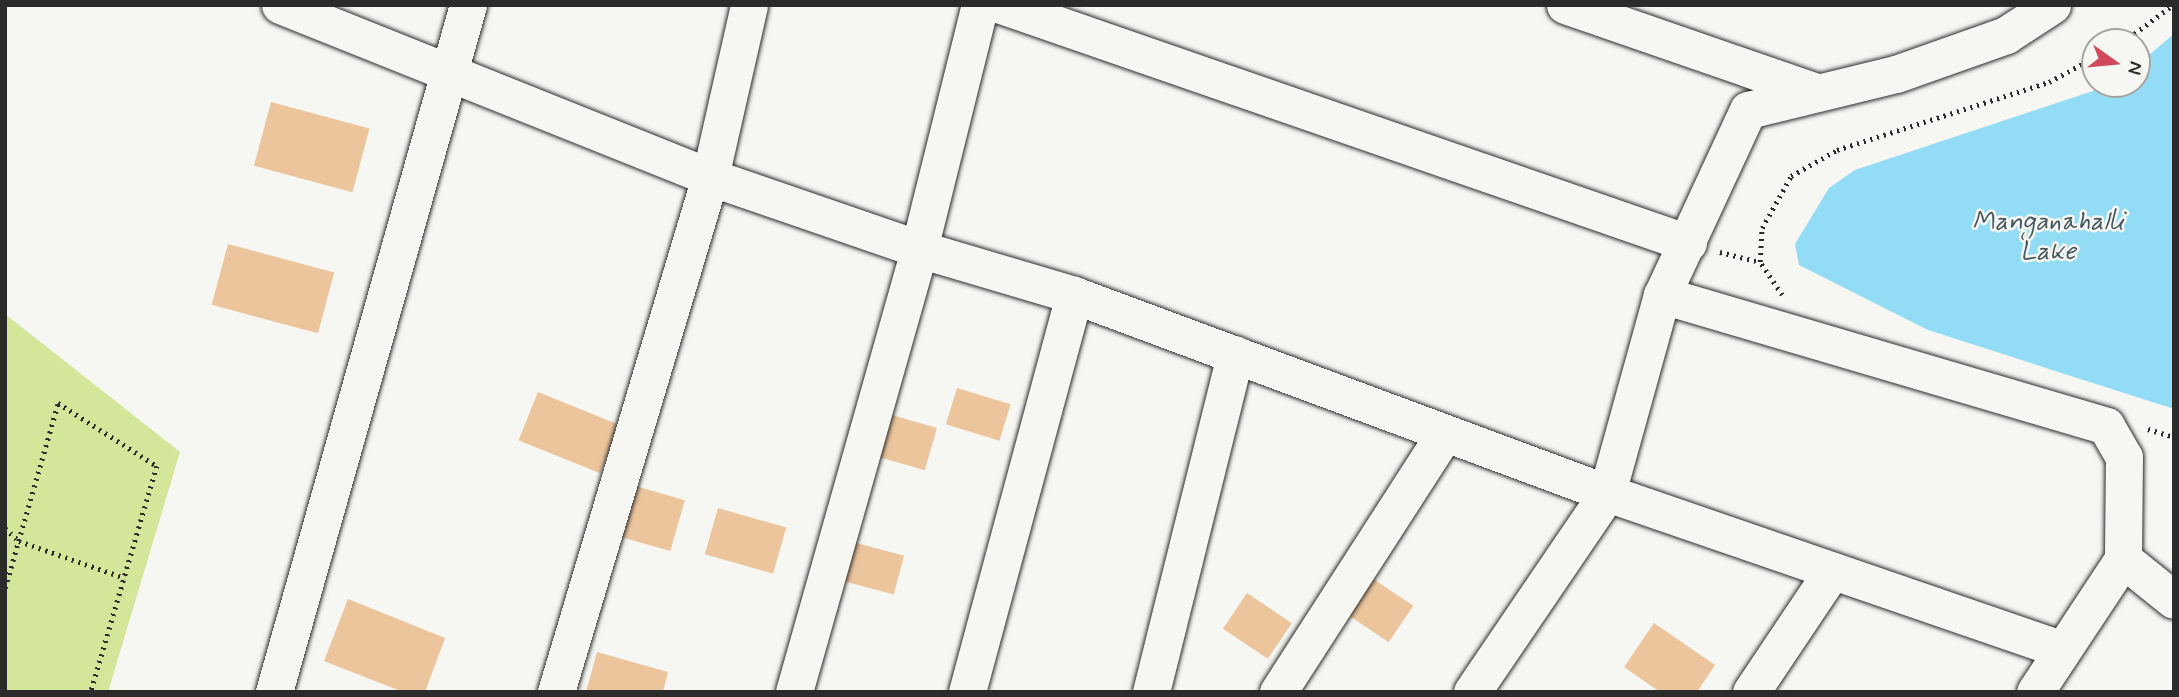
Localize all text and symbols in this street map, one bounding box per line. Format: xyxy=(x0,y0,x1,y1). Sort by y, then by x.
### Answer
north arrow xyxy=(2081,28,2151,98)
text: N xyxy=(2121,59,2149,77)
water label: Manganahalli Lake xyxy=(1972,207,2124,268)

